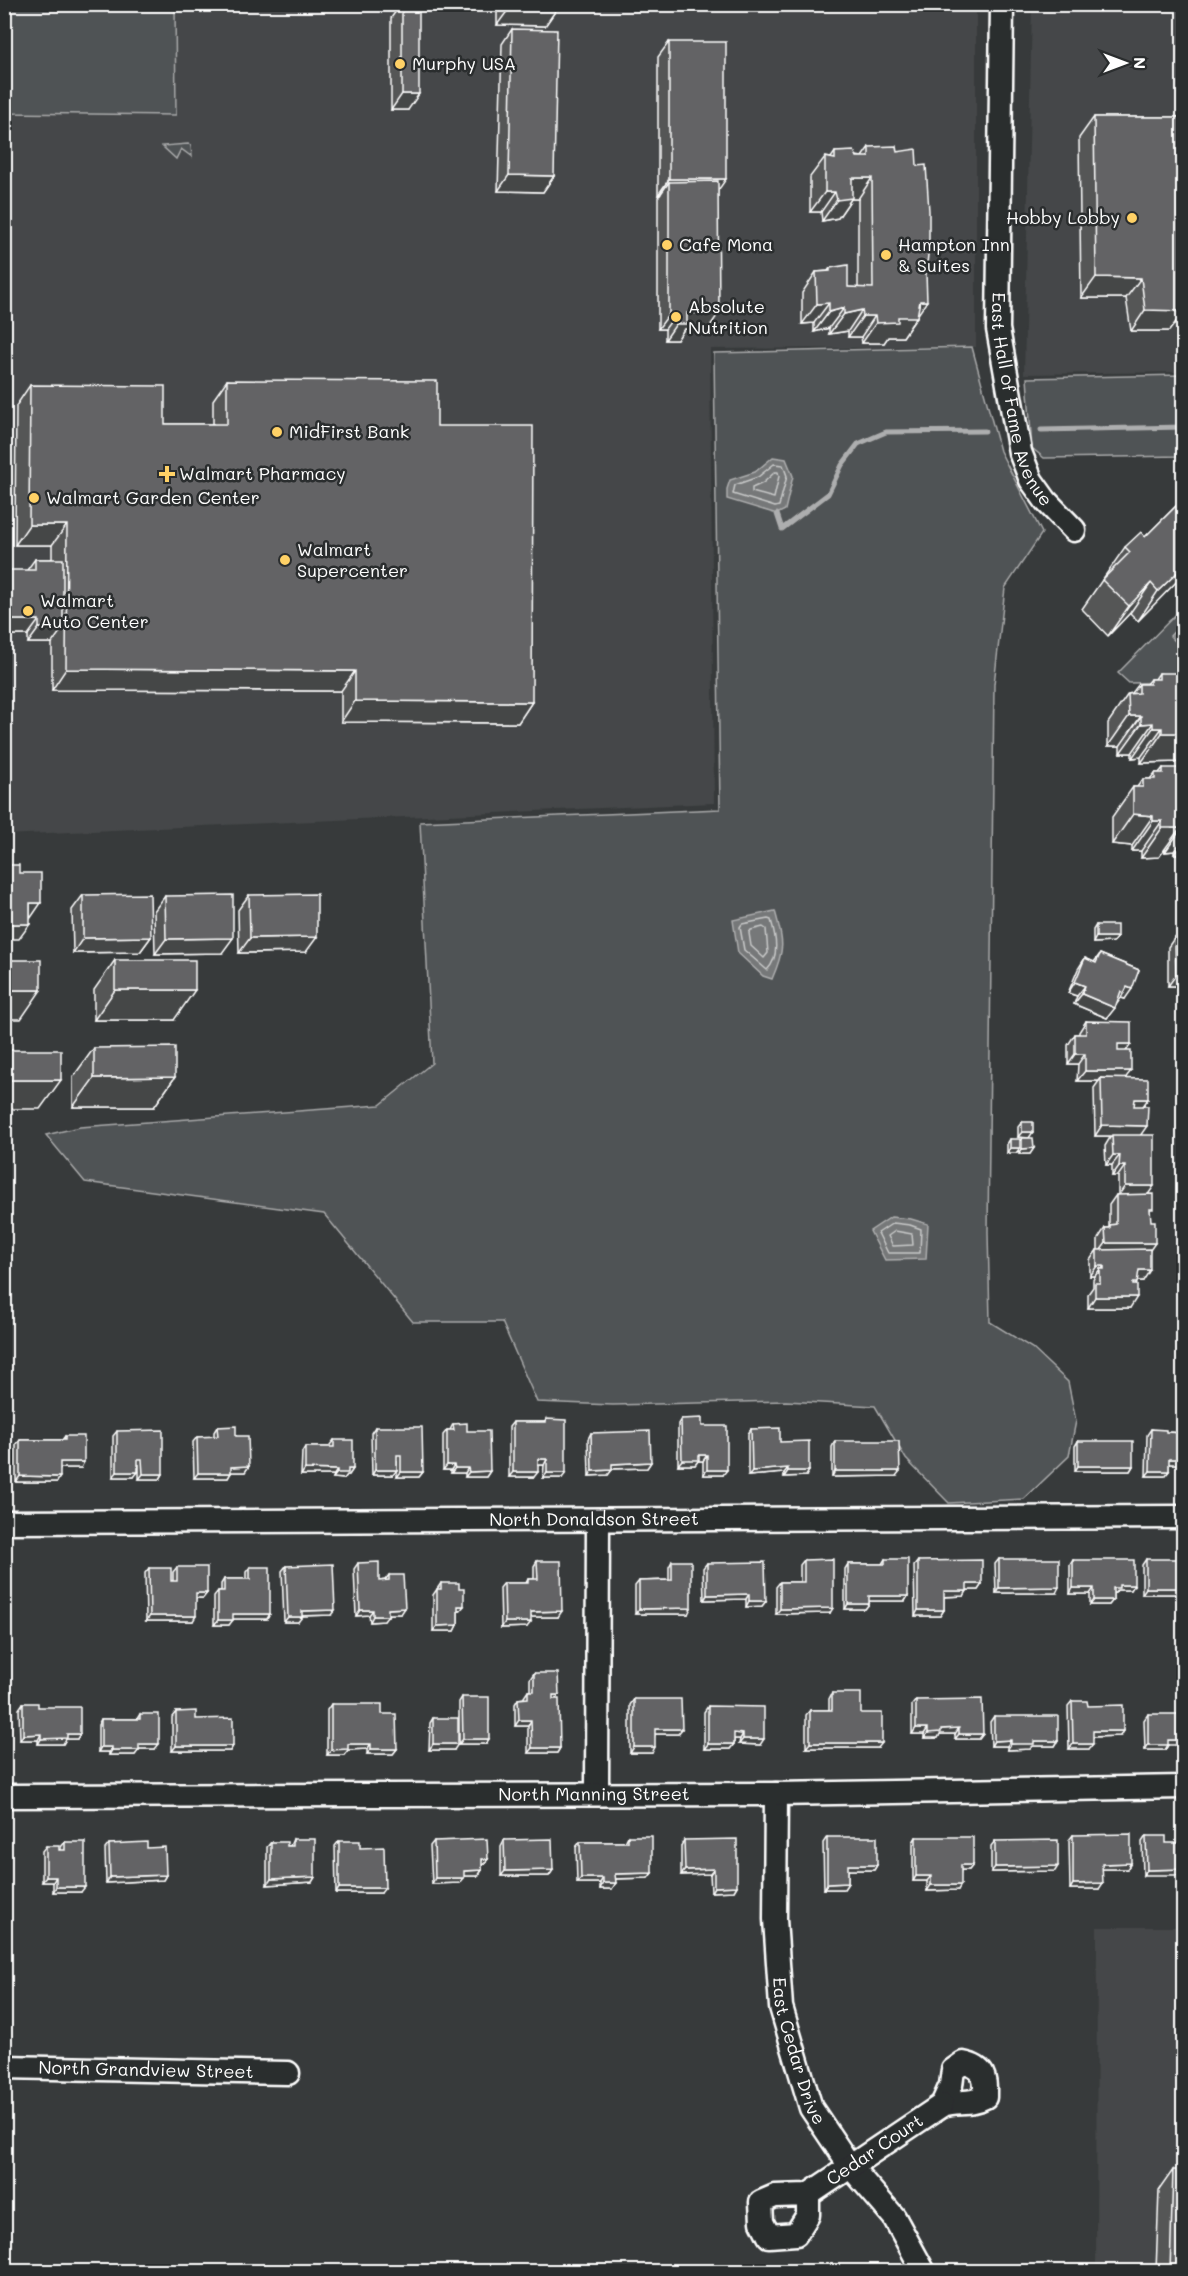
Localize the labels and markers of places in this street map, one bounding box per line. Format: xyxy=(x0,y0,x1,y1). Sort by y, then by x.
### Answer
place label: Murphy USA xyxy=(412,51,516,75)
marker: Murphy USA xyxy=(393,57,407,71)
place label: Hobby Lobby xyxy=(1006,205,1120,229)
marker: Hobby Lobby xyxy=(1125,211,1139,225)
place label: Cafe Mona xyxy=(679,232,773,256)
place label: Hampton Inn & Suites xyxy=(898,232,1010,277)
marker: Cafe Mona xyxy=(660,238,674,252)
marker: Hampton Inn & Suites xyxy=(879,248,893,262)
place label: Absolute Nutrition xyxy=(688,294,768,339)
marker: Absolute Nutrition xyxy=(669,310,683,324)
place label: MidFirst Bank xyxy=(289,419,409,443)
marker: MidFirst Bank xyxy=(270,425,284,439)
place label: Walmart Pharmacy xyxy=(179,461,346,485)
marker: Walmart Pharmacy xyxy=(160,467,174,481)
place label: Walmart Garden Center xyxy=(46,485,260,509)
marker: Walmart Garden Center xyxy=(27,491,41,505)
place label: Walmart Supercenter xyxy=(297,537,408,582)
marker: Walmart Supercenter xyxy=(278,553,292,567)
place label: Walmart Auto Center xyxy=(40,588,149,633)
marker: Walmart Auto Center xyxy=(21,604,35,618)

